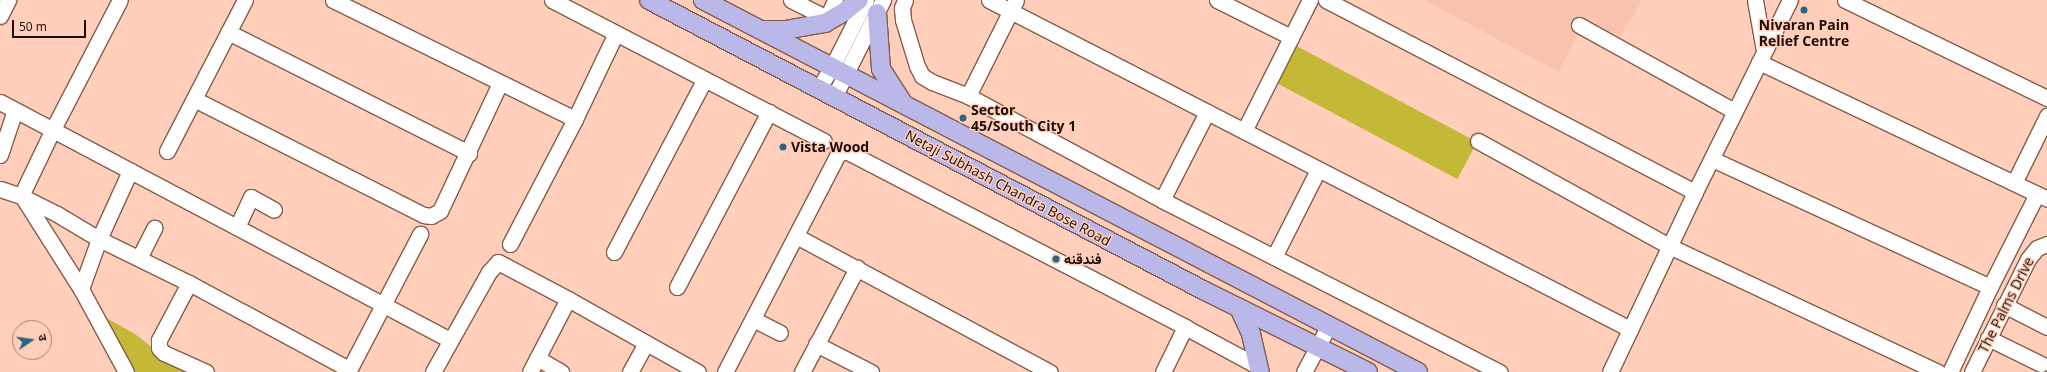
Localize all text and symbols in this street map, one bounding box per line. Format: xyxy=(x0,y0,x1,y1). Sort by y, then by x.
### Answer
marker: Nivaran Pain Relief Centre xyxy=(1799,5,1809,15)
scale bar xyxy=(14,12,88,38)
place label: Nivaran Pain Relief Centre xyxy=(1759,17,1849,50)
text: 50 m xyxy=(19,18,47,35)
place label: Sector 45/South City 1 xyxy=(971,102,1076,134)
marker: Sector 45/South City 1 xyxy=(958,113,968,123)
street label: Netaji Subhash Chandra Bose Road xyxy=(902,126,1114,250)
place label: Vista Wood xyxy=(791,139,869,155)
marker: Vista Wood xyxy=(778,142,788,152)
place label: فندقنه xyxy=(1064,251,1102,267)
marker: فندقنه xyxy=(1051,254,1061,264)
street label: The Palms Drive xyxy=(1975,254,2037,356)
north arrow xyxy=(12,320,52,360)
text: उ xyxy=(35,333,51,342)

